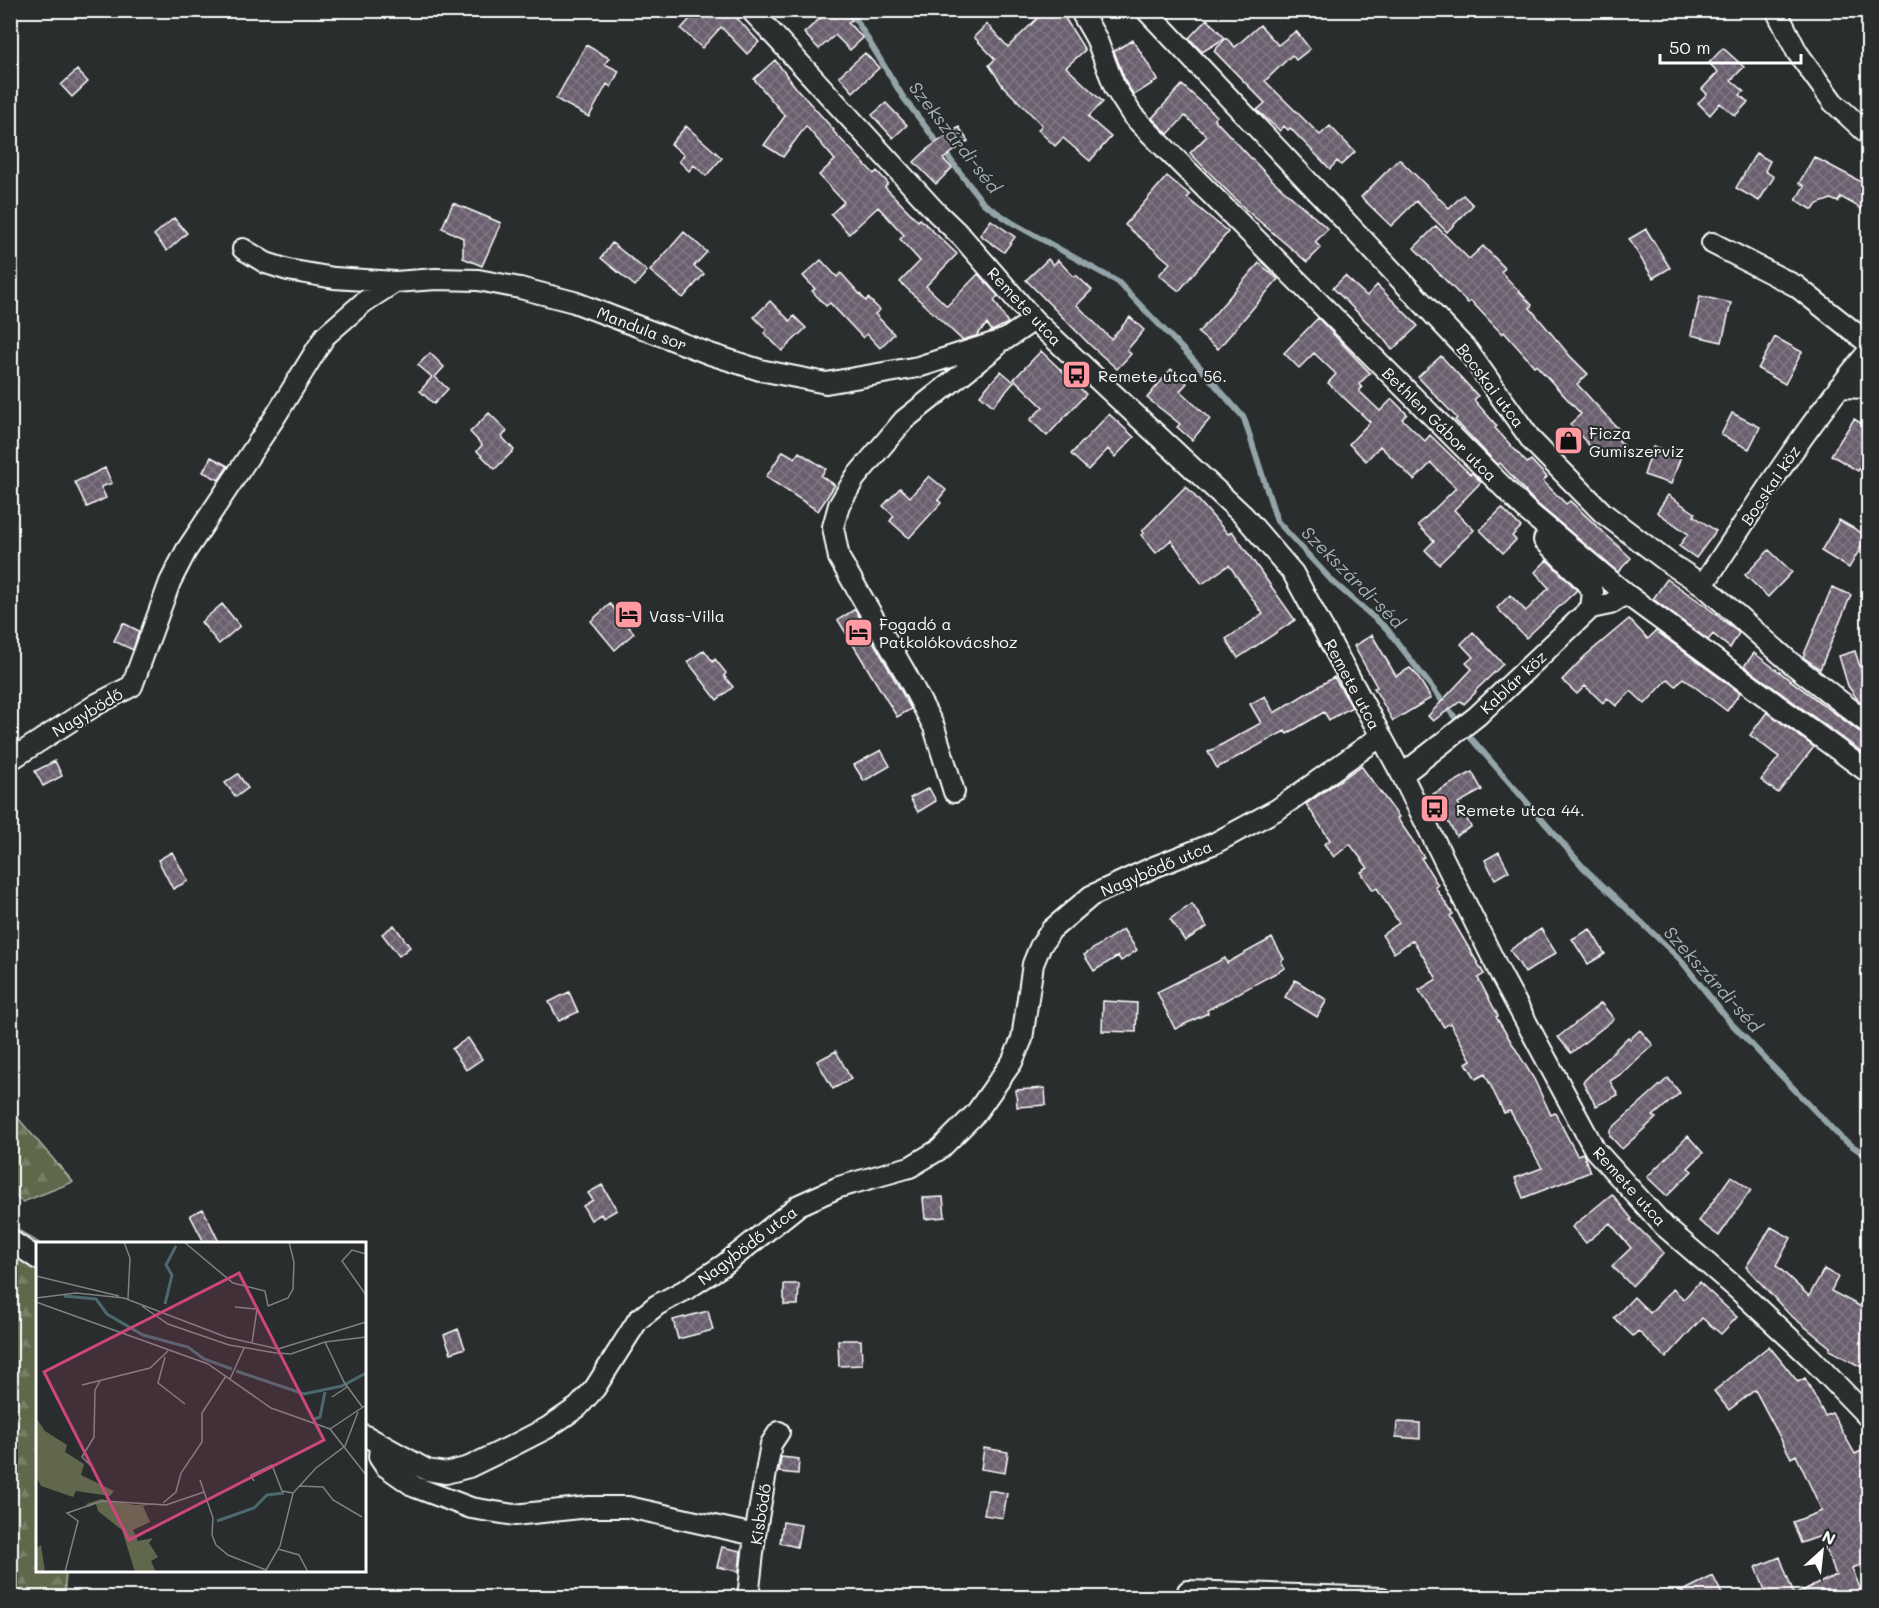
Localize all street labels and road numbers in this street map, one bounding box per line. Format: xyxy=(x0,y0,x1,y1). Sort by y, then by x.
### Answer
street label: Remete utca xyxy=(983,262,1067,350)
street label: Mandula sor xyxy=(594,301,690,355)
street label: Bocskai utca xyxy=(1452,339,1530,431)
street label: Bethlen Gábor utca xyxy=(1378,362,1502,486)
street label: Bocskai köz xyxy=(1736,441,1804,529)
street label: Remete utca xyxy=(1320,635,1386,733)
street label: Kablár köz xyxy=(1475,646,1551,718)
street label: Nagybödő xyxy=(48,683,126,741)
street label: Nagybödő utca xyxy=(1097,835,1215,901)
street label: Remete utca xyxy=(1589,1142,1671,1230)
street label: Nagybödő utca xyxy=(693,1201,801,1289)
street label: Kisbödő xyxy=(745,1482,775,1546)

